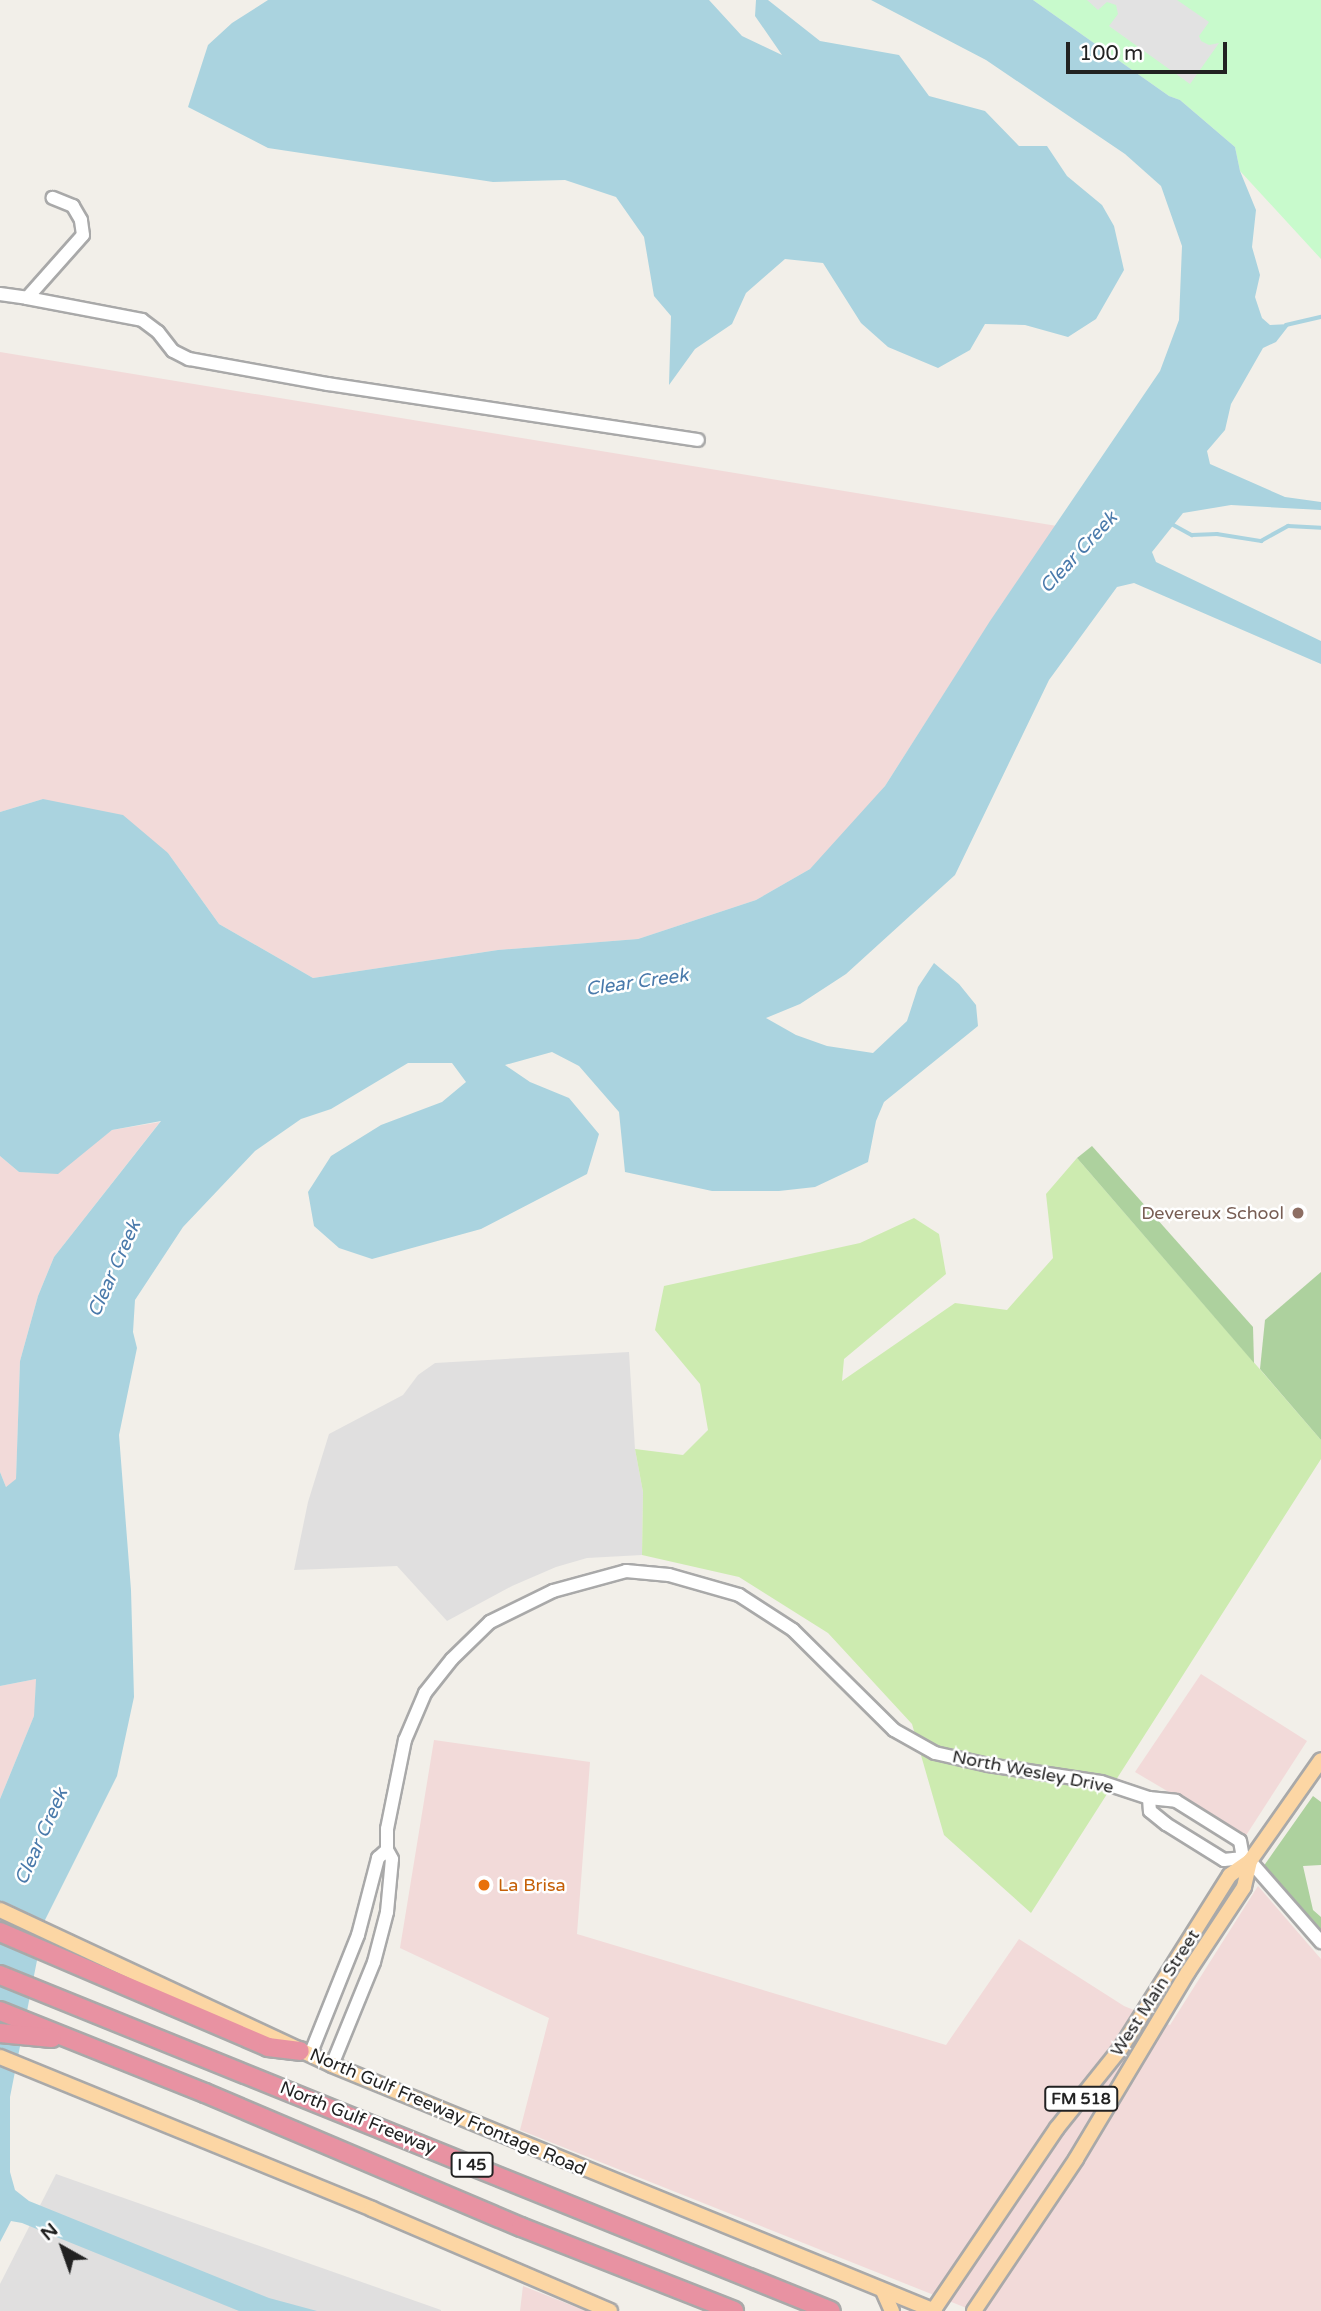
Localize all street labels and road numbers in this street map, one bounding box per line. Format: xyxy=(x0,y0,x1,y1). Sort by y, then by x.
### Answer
street label: North Wesley Drive xyxy=(950,1746,1116,1798)
street label: West Main Street xyxy=(1106,1926,1204,2060)
street label: North Gulf Freeway Frontage Road xyxy=(307,2044,589,2180)
street label: North Gulf Freeway xyxy=(277,2077,439,2159)
road number: FM 518 xyxy=(1044,2086,1118,2112)
road number: I 45 xyxy=(449,2152,495,2178)

